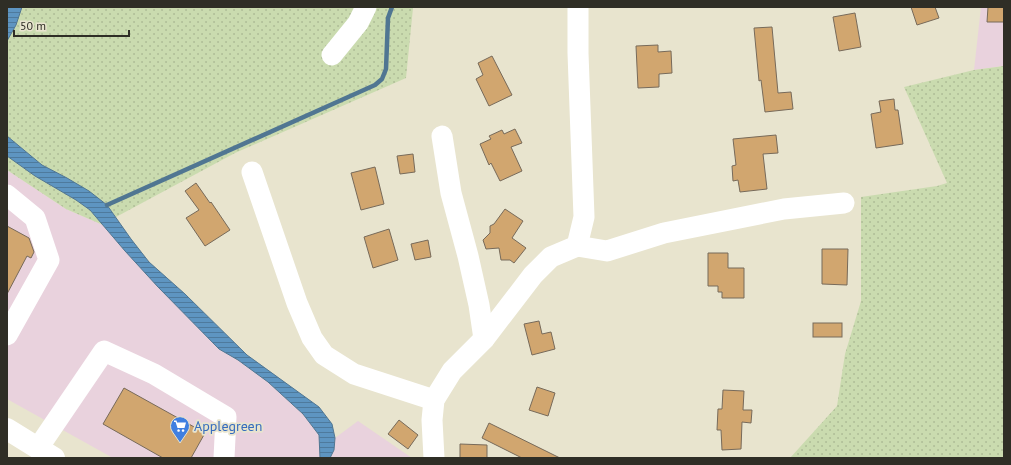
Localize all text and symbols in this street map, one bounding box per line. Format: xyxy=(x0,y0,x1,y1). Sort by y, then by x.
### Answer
scale bar xyxy=(14,12,129,38)
text: 50 m xyxy=(20,18,46,33)
supermarket icon: Applegreen xyxy=(169,415,191,443)
place label: Applegreen xyxy=(194,417,262,435)

